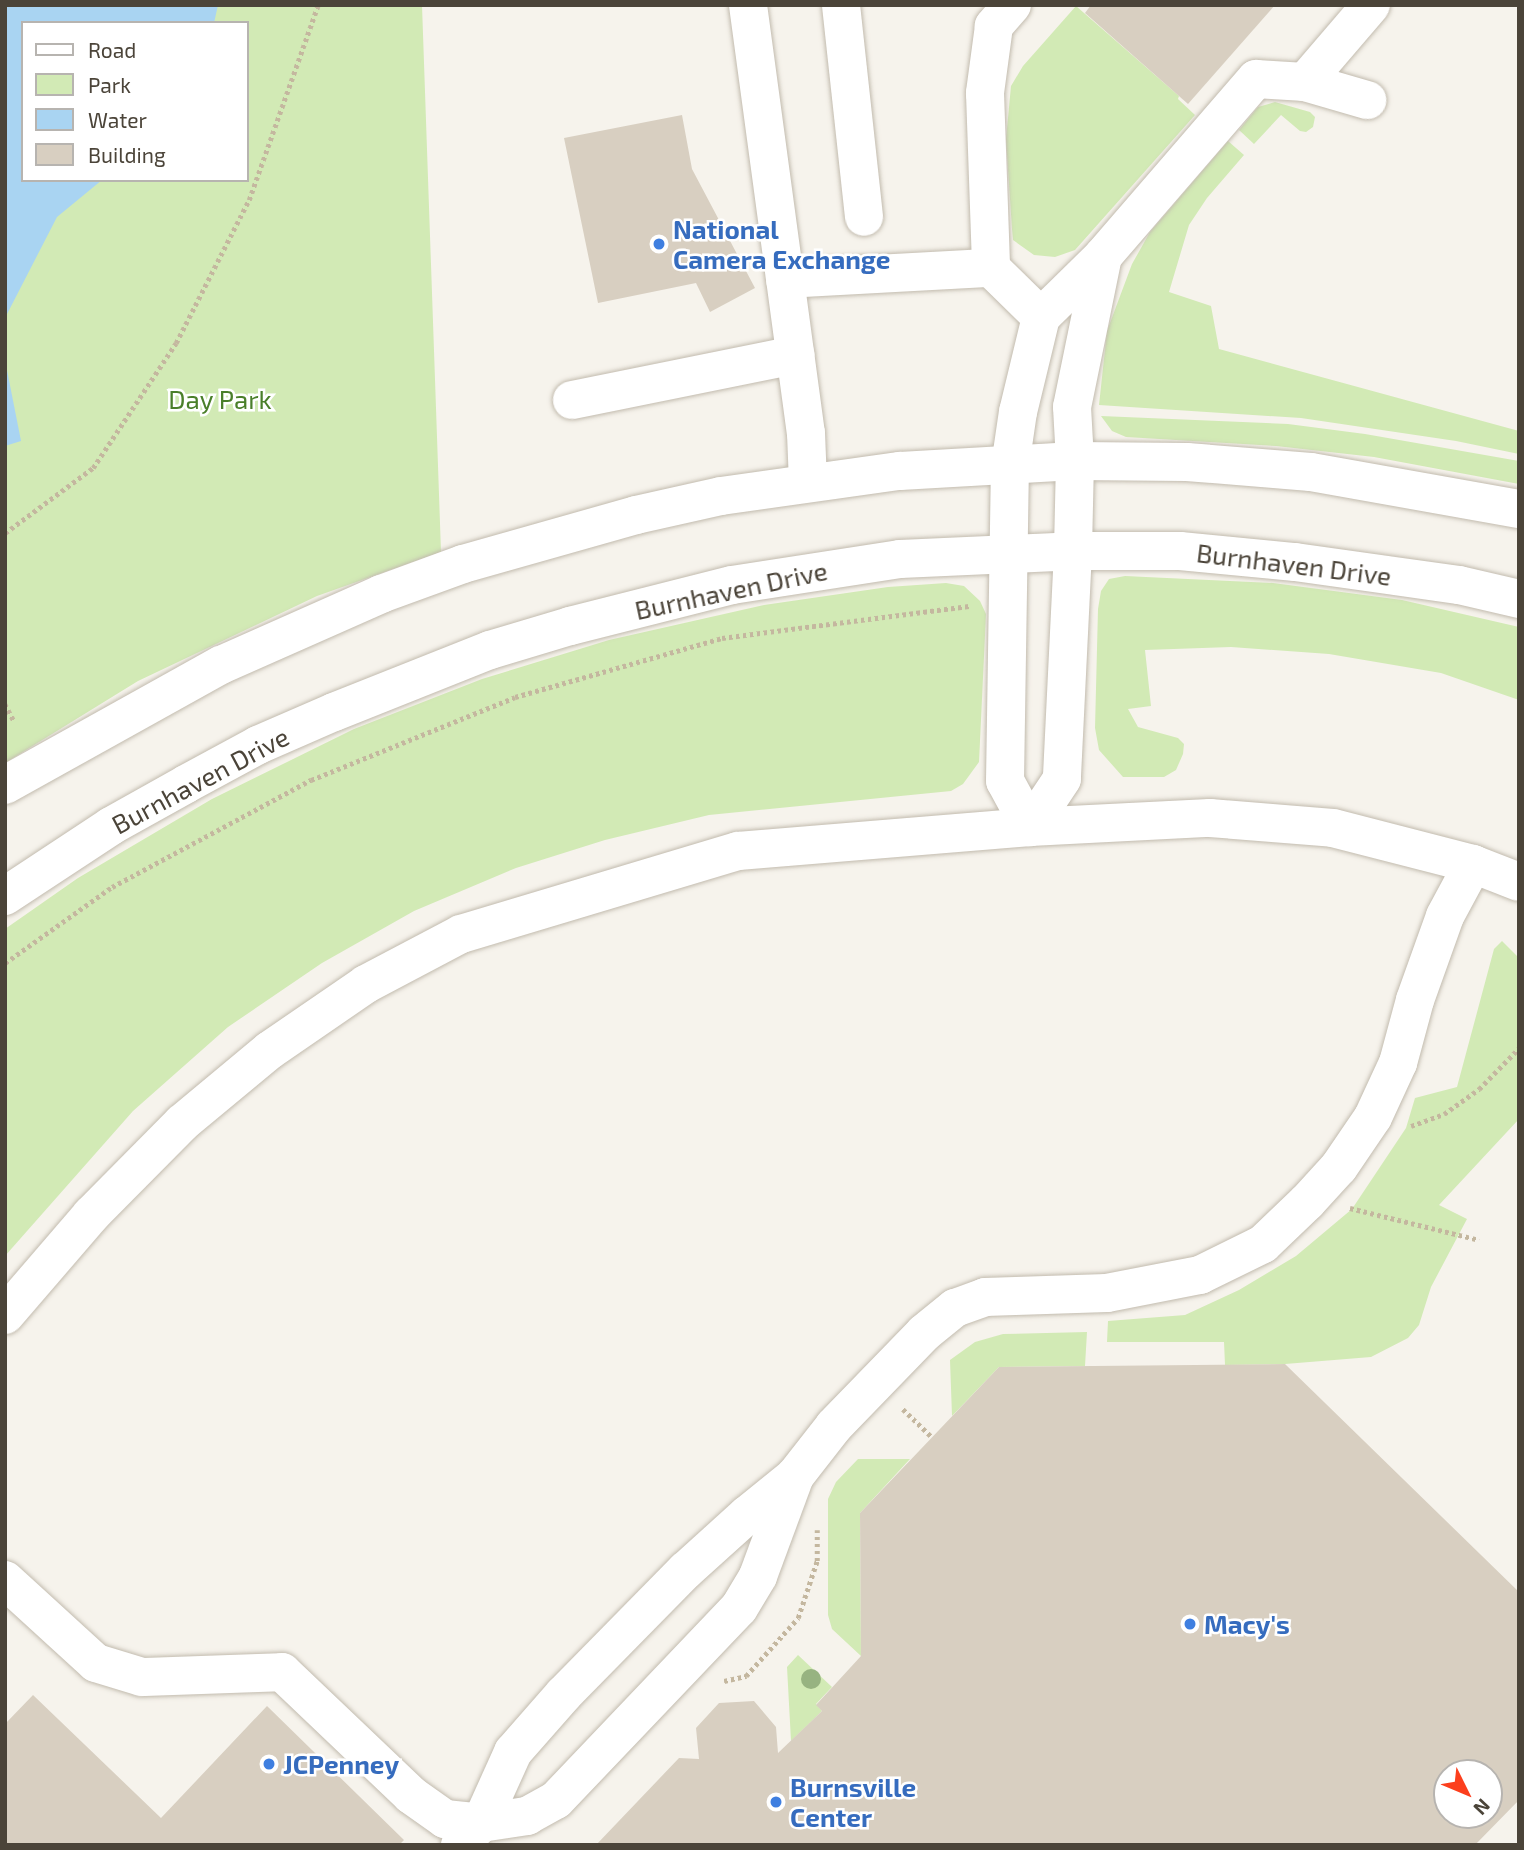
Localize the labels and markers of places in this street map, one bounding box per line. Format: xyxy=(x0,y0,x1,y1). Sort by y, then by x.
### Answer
place label: National Camera Exchange xyxy=(673,213,890,274)
marker: National Camera Exchange xyxy=(651,236,667,252)
place label: Macy's xyxy=(1204,1608,1290,1640)
marker: Macy's xyxy=(1182,1616,1198,1632)
place label: JCPenney xyxy=(283,1748,399,1780)
marker: JCPenney xyxy=(261,1756,277,1772)
place label: Burnsville Center xyxy=(790,1771,916,1832)
marker: Burnsville Center xyxy=(768,1794,784,1810)

